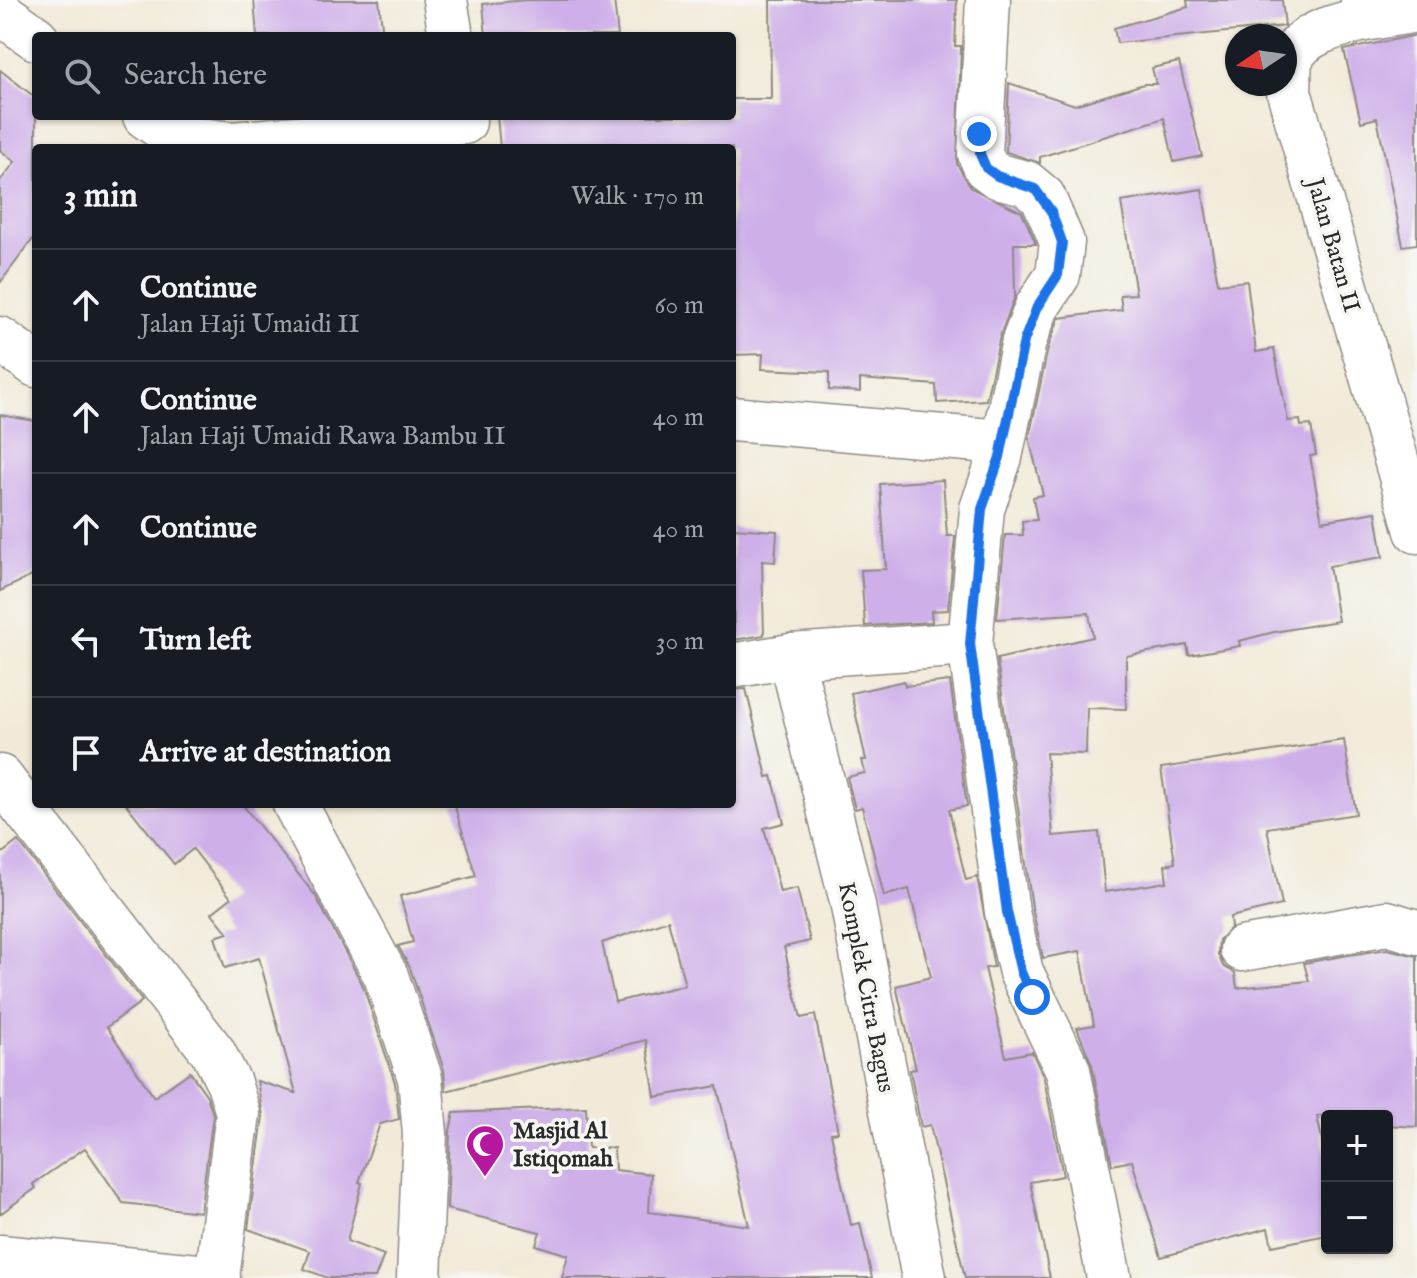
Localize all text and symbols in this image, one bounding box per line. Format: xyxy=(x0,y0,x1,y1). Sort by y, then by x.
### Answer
north arrow xyxy=(1225,24,1297,96)
search box xyxy=(32,32,736,120)
icon: search xyxy=(60,54,104,98)
text: Search here xyxy=(124,57,267,95)
route end xyxy=(961,116,997,152)
street label: Jalan Batan II xyxy=(1298,172,1366,316)
text: 3 min xyxy=(64,175,138,218)
text: Walk · 170 m xyxy=(571,180,704,213)
text: Continue xyxy=(140,270,257,308)
icon: ahead xyxy=(64,283,108,327)
text: 60 m xyxy=(655,289,704,322)
text: Jalan Haji Umaidi II xyxy=(140,308,360,341)
text: Continue xyxy=(140,382,257,420)
icon: ahead xyxy=(64,395,108,439)
text: 40 m xyxy=(653,401,704,434)
text: Jalan Haji Umaidi Rawa Bambu II xyxy=(140,420,506,453)
icon: ahead xyxy=(64,507,108,551)
text: Continue xyxy=(140,510,257,548)
text: 40 m xyxy=(653,513,704,546)
icon: left xyxy=(64,619,108,663)
text: Turn left xyxy=(140,622,251,660)
text: 30 m xyxy=(656,625,704,658)
icon: arrive xyxy=(64,731,108,775)
text: Arrive at destination xyxy=(140,734,391,772)
street label: Komplek Citra Bagus xyxy=(830,880,901,1095)
route start xyxy=(1014,979,1050,1015)
map controls xyxy=(1321,1110,1393,1254)
button: + xyxy=(1321,1110,1393,1182)
place label: Masjid Al Istiqomah xyxy=(513,1116,613,1175)
mosque icon: Masjid Al Istiqomah xyxy=(464,1123,506,1178)
button: − xyxy=(1321,1182,1393,1254)

